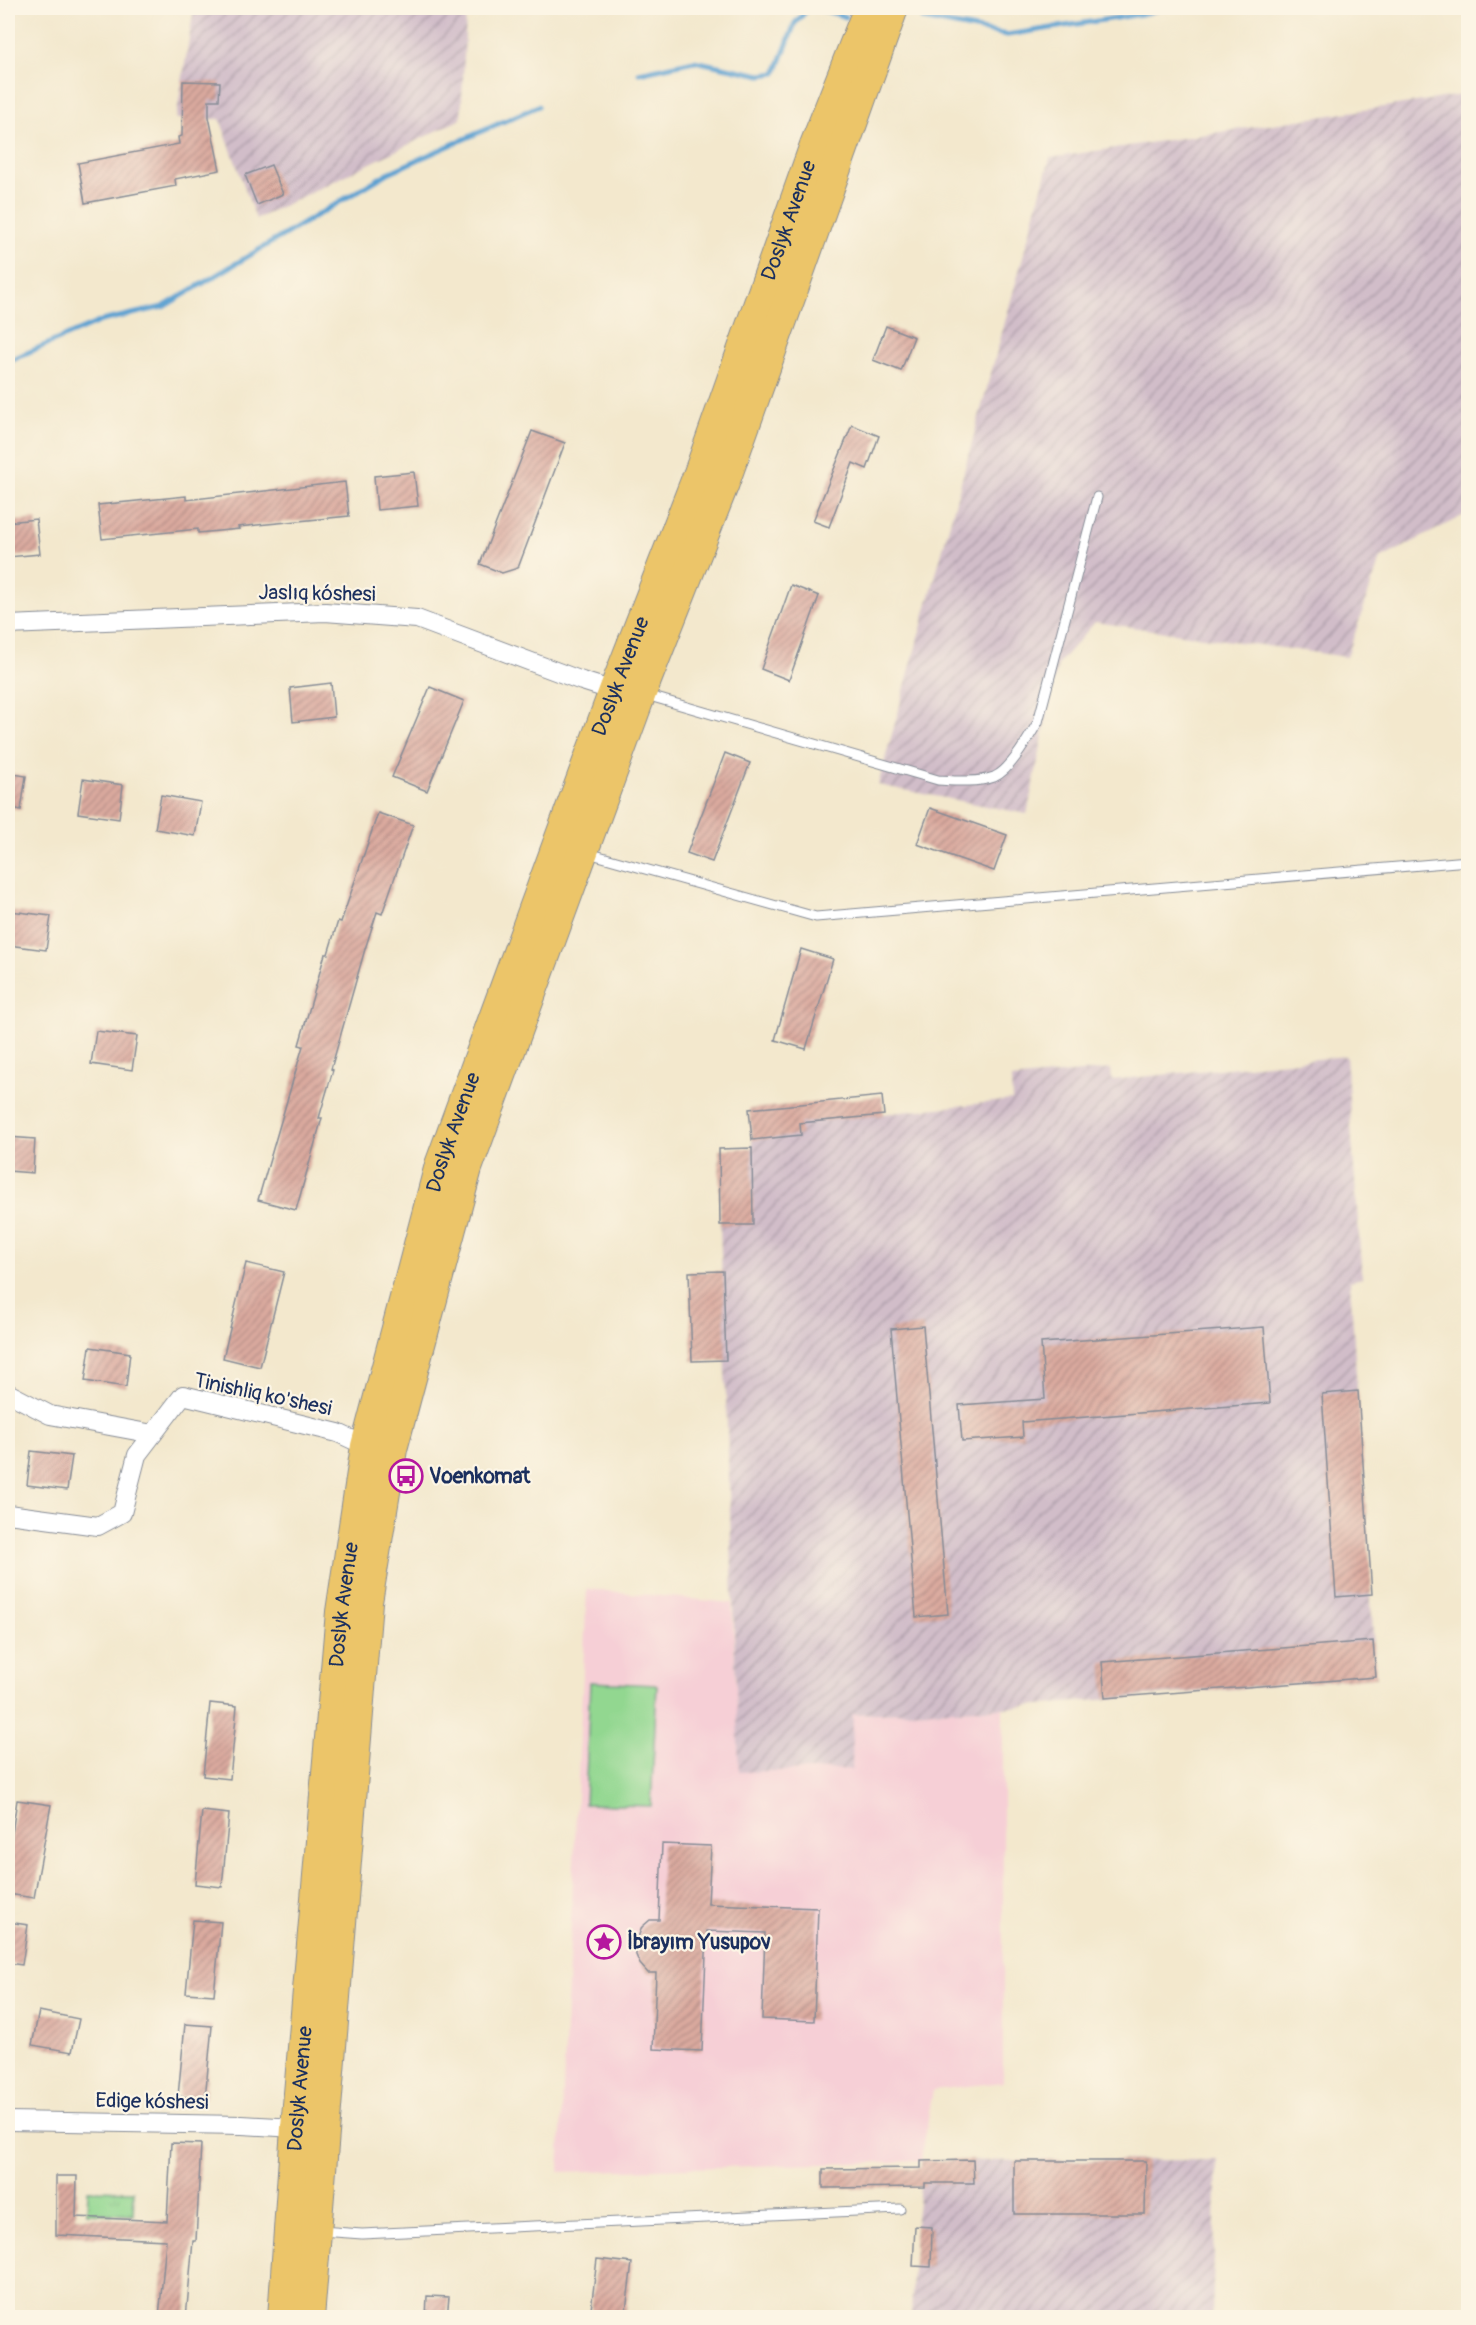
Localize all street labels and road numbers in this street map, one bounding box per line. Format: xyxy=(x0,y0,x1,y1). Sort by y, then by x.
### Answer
street label: Doslyk Avenue xyxy=(755,156,823,284)
street label: Jaslıq kóshesi xyxy=(258,579,376,608)
street label: Doslyk Avenue xyxy=(586,612,656,740)
street label: Doslyk Avenue xyxy=(420,1068,487,1195)
street label: Tinishliq ko'shesi xyxy=(192,1367,334,1422)
street label: Doslyk Avenue xyxy=(323,1540,365,1668)
street label: Doslyk Avenue xyxy=(281,2024,319,2152)
street label: Edige kóshesi xyxy=(95,2087,209,2116)

